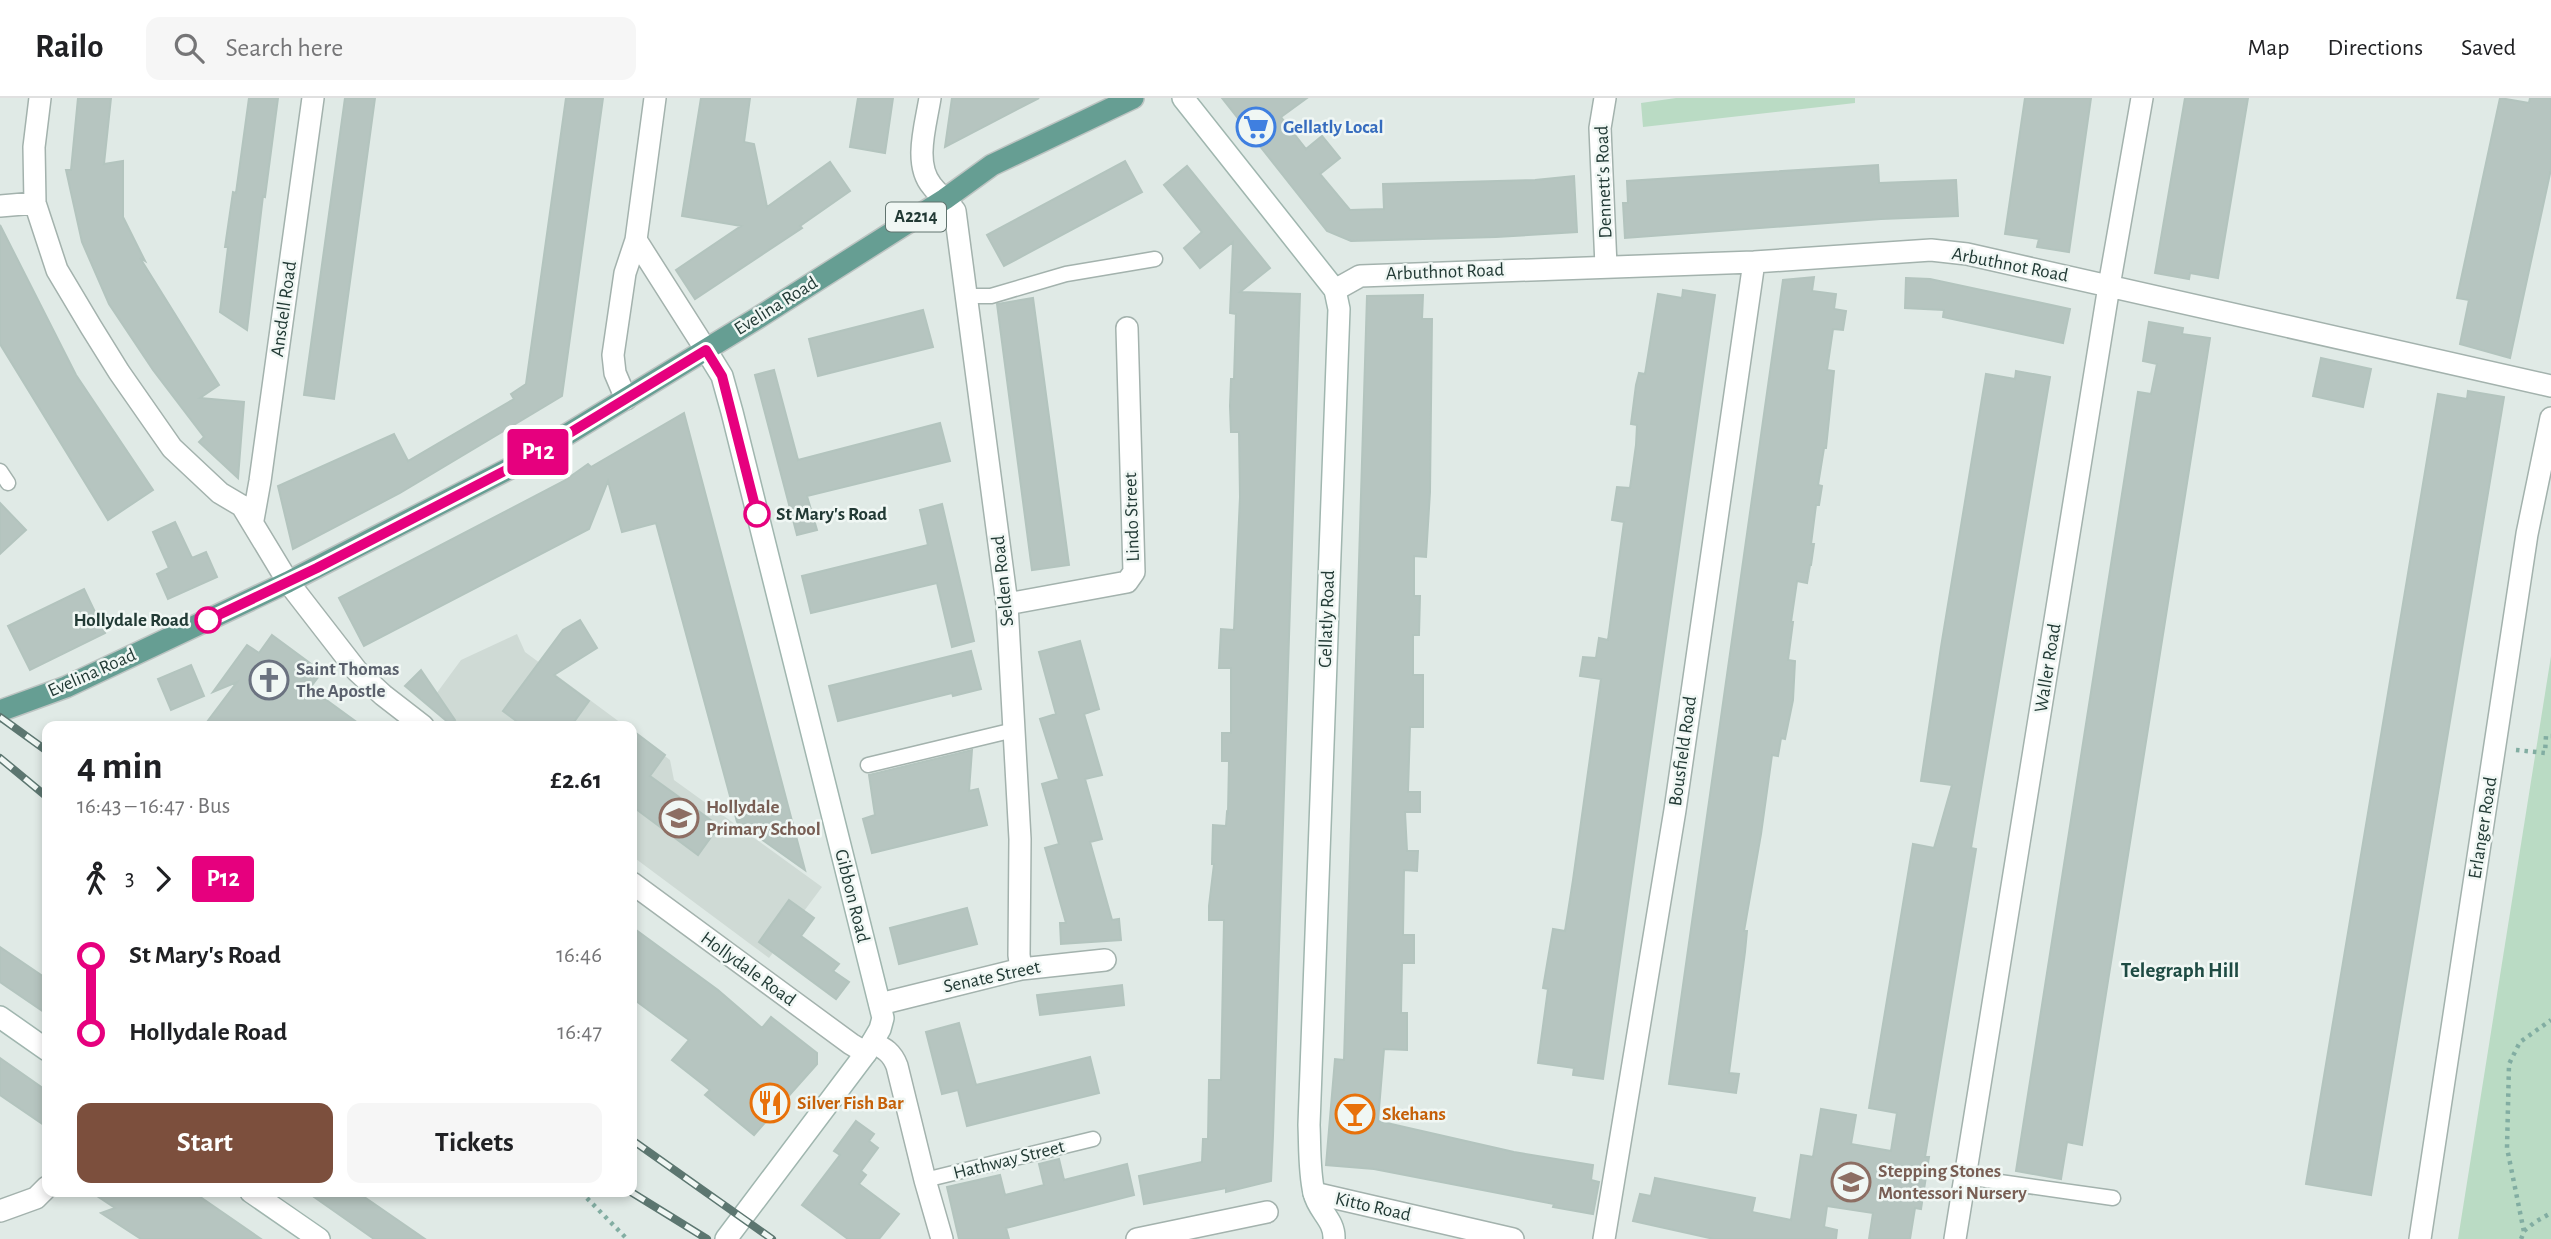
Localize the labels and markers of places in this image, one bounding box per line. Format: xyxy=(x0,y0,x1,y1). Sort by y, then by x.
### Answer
supermarket icon: Gellatly Local xyxy=(1235,106,1277,148)
place label: Gellatly Local xyxy=(1283,118,1384,137)
marker: St Mary's Road xyxy=(744,501,770,527)
place label: St Mary's Road xyxy=(776,505,887,524)
marker: Hollydale Road xyxy=(195,607,221,633)
place label: Hollydale Road xyxy=(73,611,189,630)
church icon: Saint Thomas The Apostle xyxy=(248,659,290,701)
place label: Saint Thomas The Apostle xyxy=(296,660,399,701)
school or university icon: Hollydale Primary School xyxy=(658,797,700,839)
place label: Hollydale Primary School xyxy=(706,798,821,839)
restaurant icon: Silver Fish Bar xyxy=(749,1082,791,1124)
bar icon: Skehans xyxy=(1334,1093,1376,1135)
place label: Silver Fish Bar xyxy=(797,1094,904,1113)
place label: Skehans xyxy=(1382,1105,1446,1124)
school or university icon: Stepping Stones Montessori Nursery xyxy=(1830,1161,1872,1203)
place label: Stepping Stones Montessori Nursery xyxy=(1878,1162,2027,1203)

